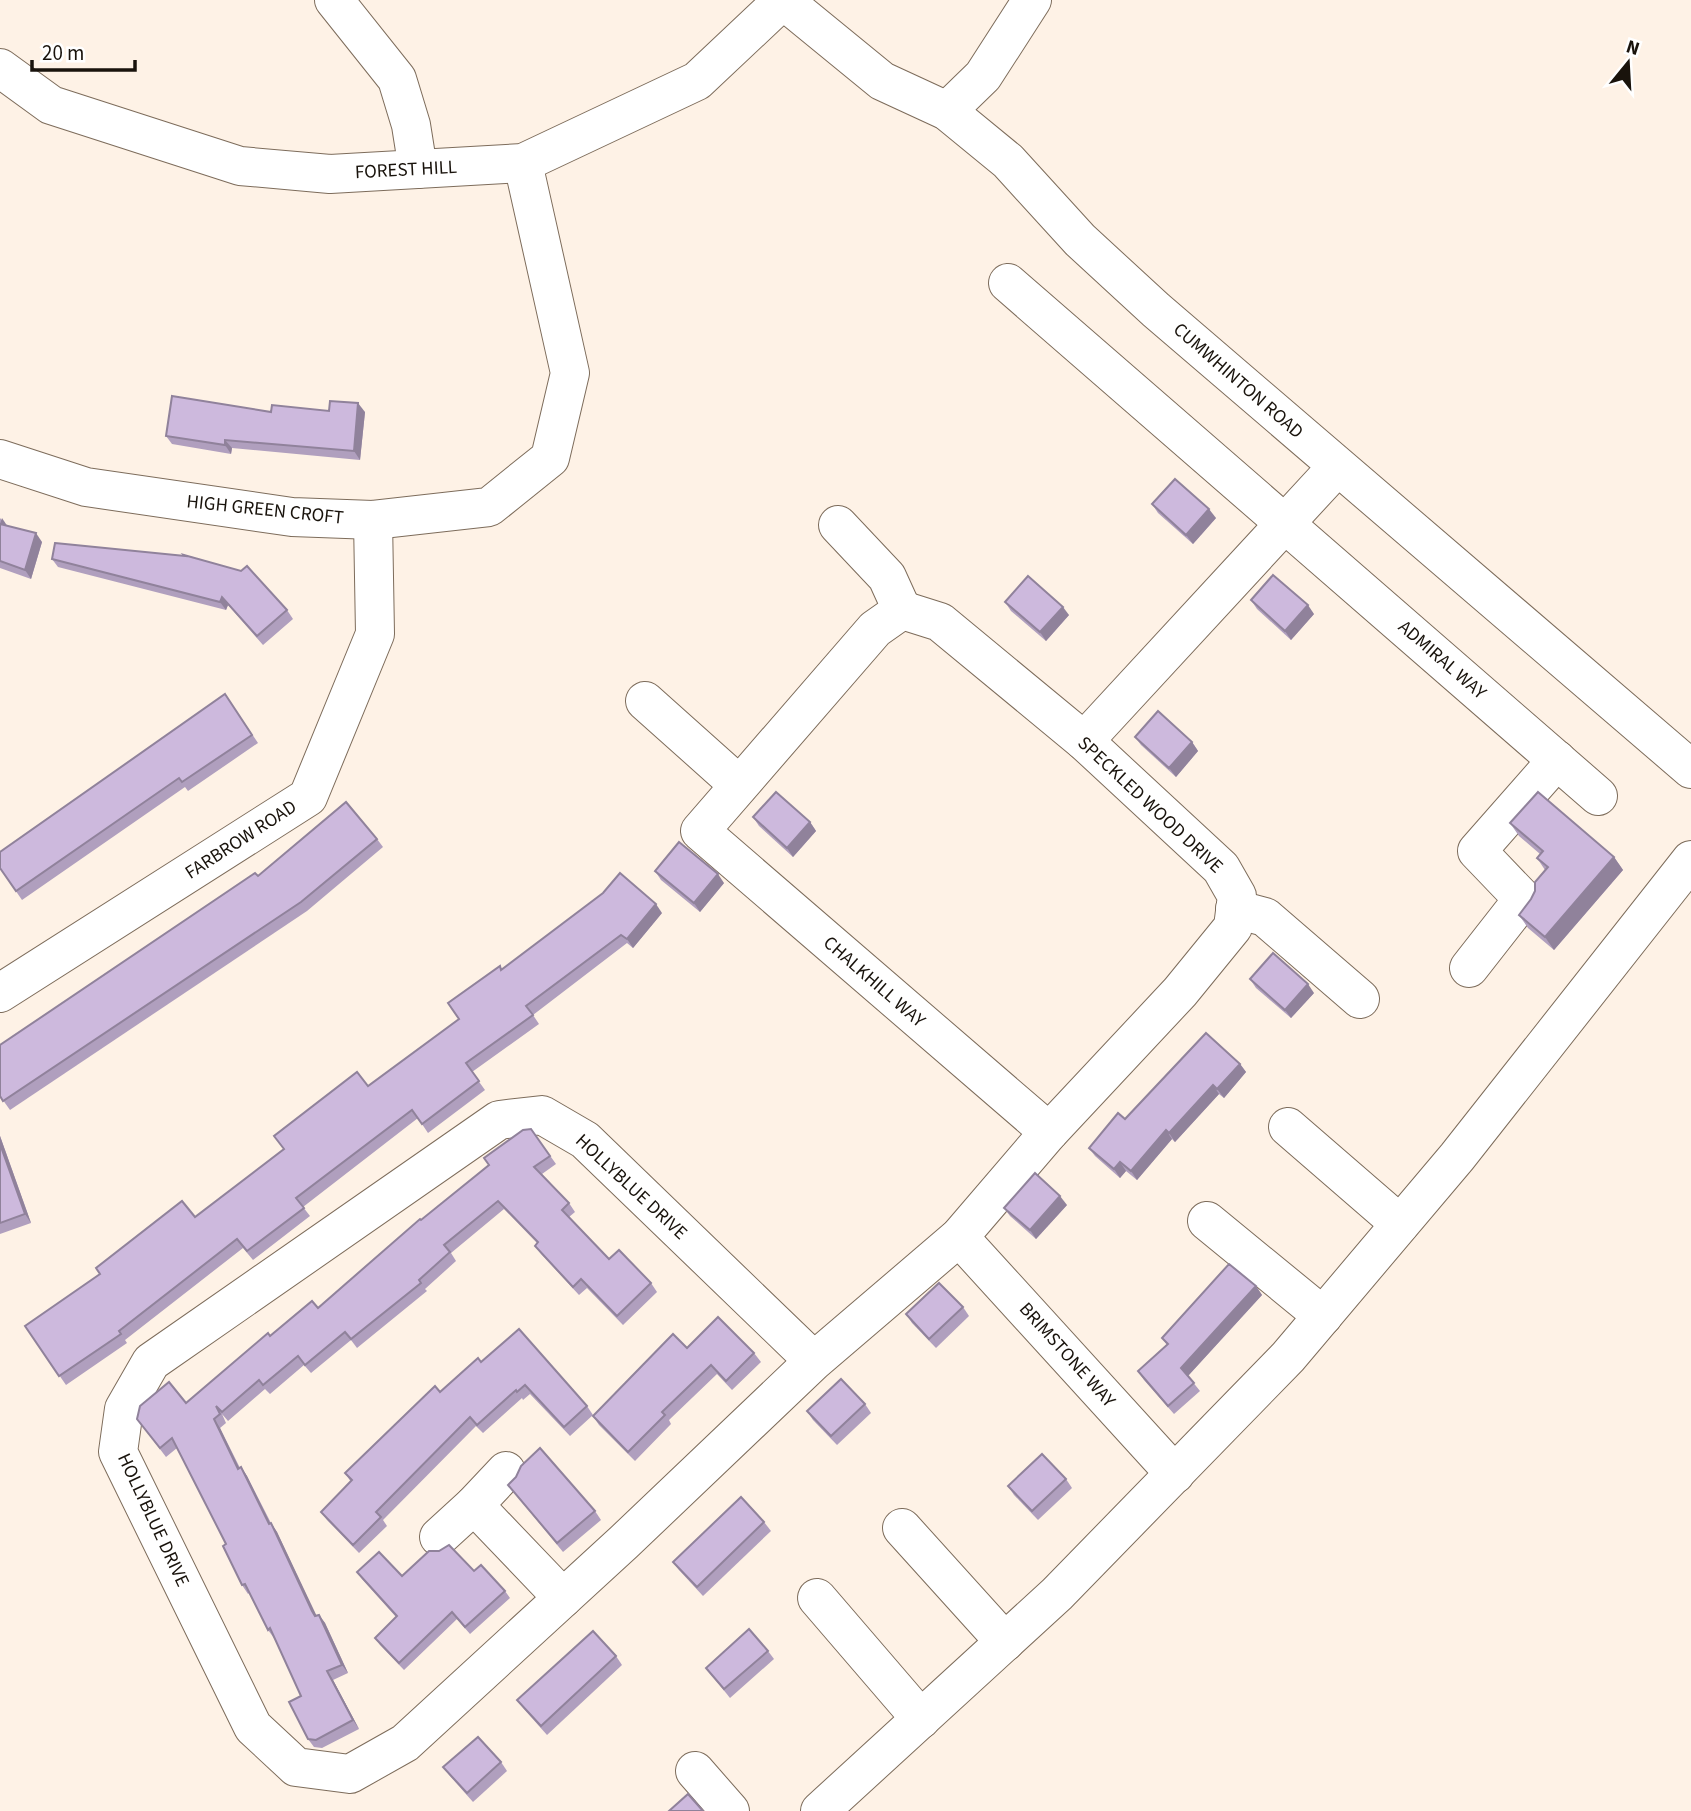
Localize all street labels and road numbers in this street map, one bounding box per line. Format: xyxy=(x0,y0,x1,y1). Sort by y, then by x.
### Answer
street label: FOREST HILL xyxy=(354,154,458,186)
street label: CUMWHINTON ROAD xyxy=(1167,317,1309,445)
street label: HIGH GREEN CROFT xyxy=(185,488,345,532)
street label: ADMIRAL WAY xyxy=(1392,614,1493,707)
street label: SPECKLED WOOD DRIVE xyxy=(1071,730,1229,880)
street label: FARBROW ROAD xyxy=(180,794,302,886)
street label: CHALKHILL WAY xyxy=(817,930,932,1035)
street label: HOLLYBLUE DRIVE xyxy=(569,1128,693,1246)
street label: BRIMSTONE WAY xyxy=(1012,1297,1122,1414)
street label: HOLLYBLUE DRIVE xyxy=(110,1449,196,1591)

